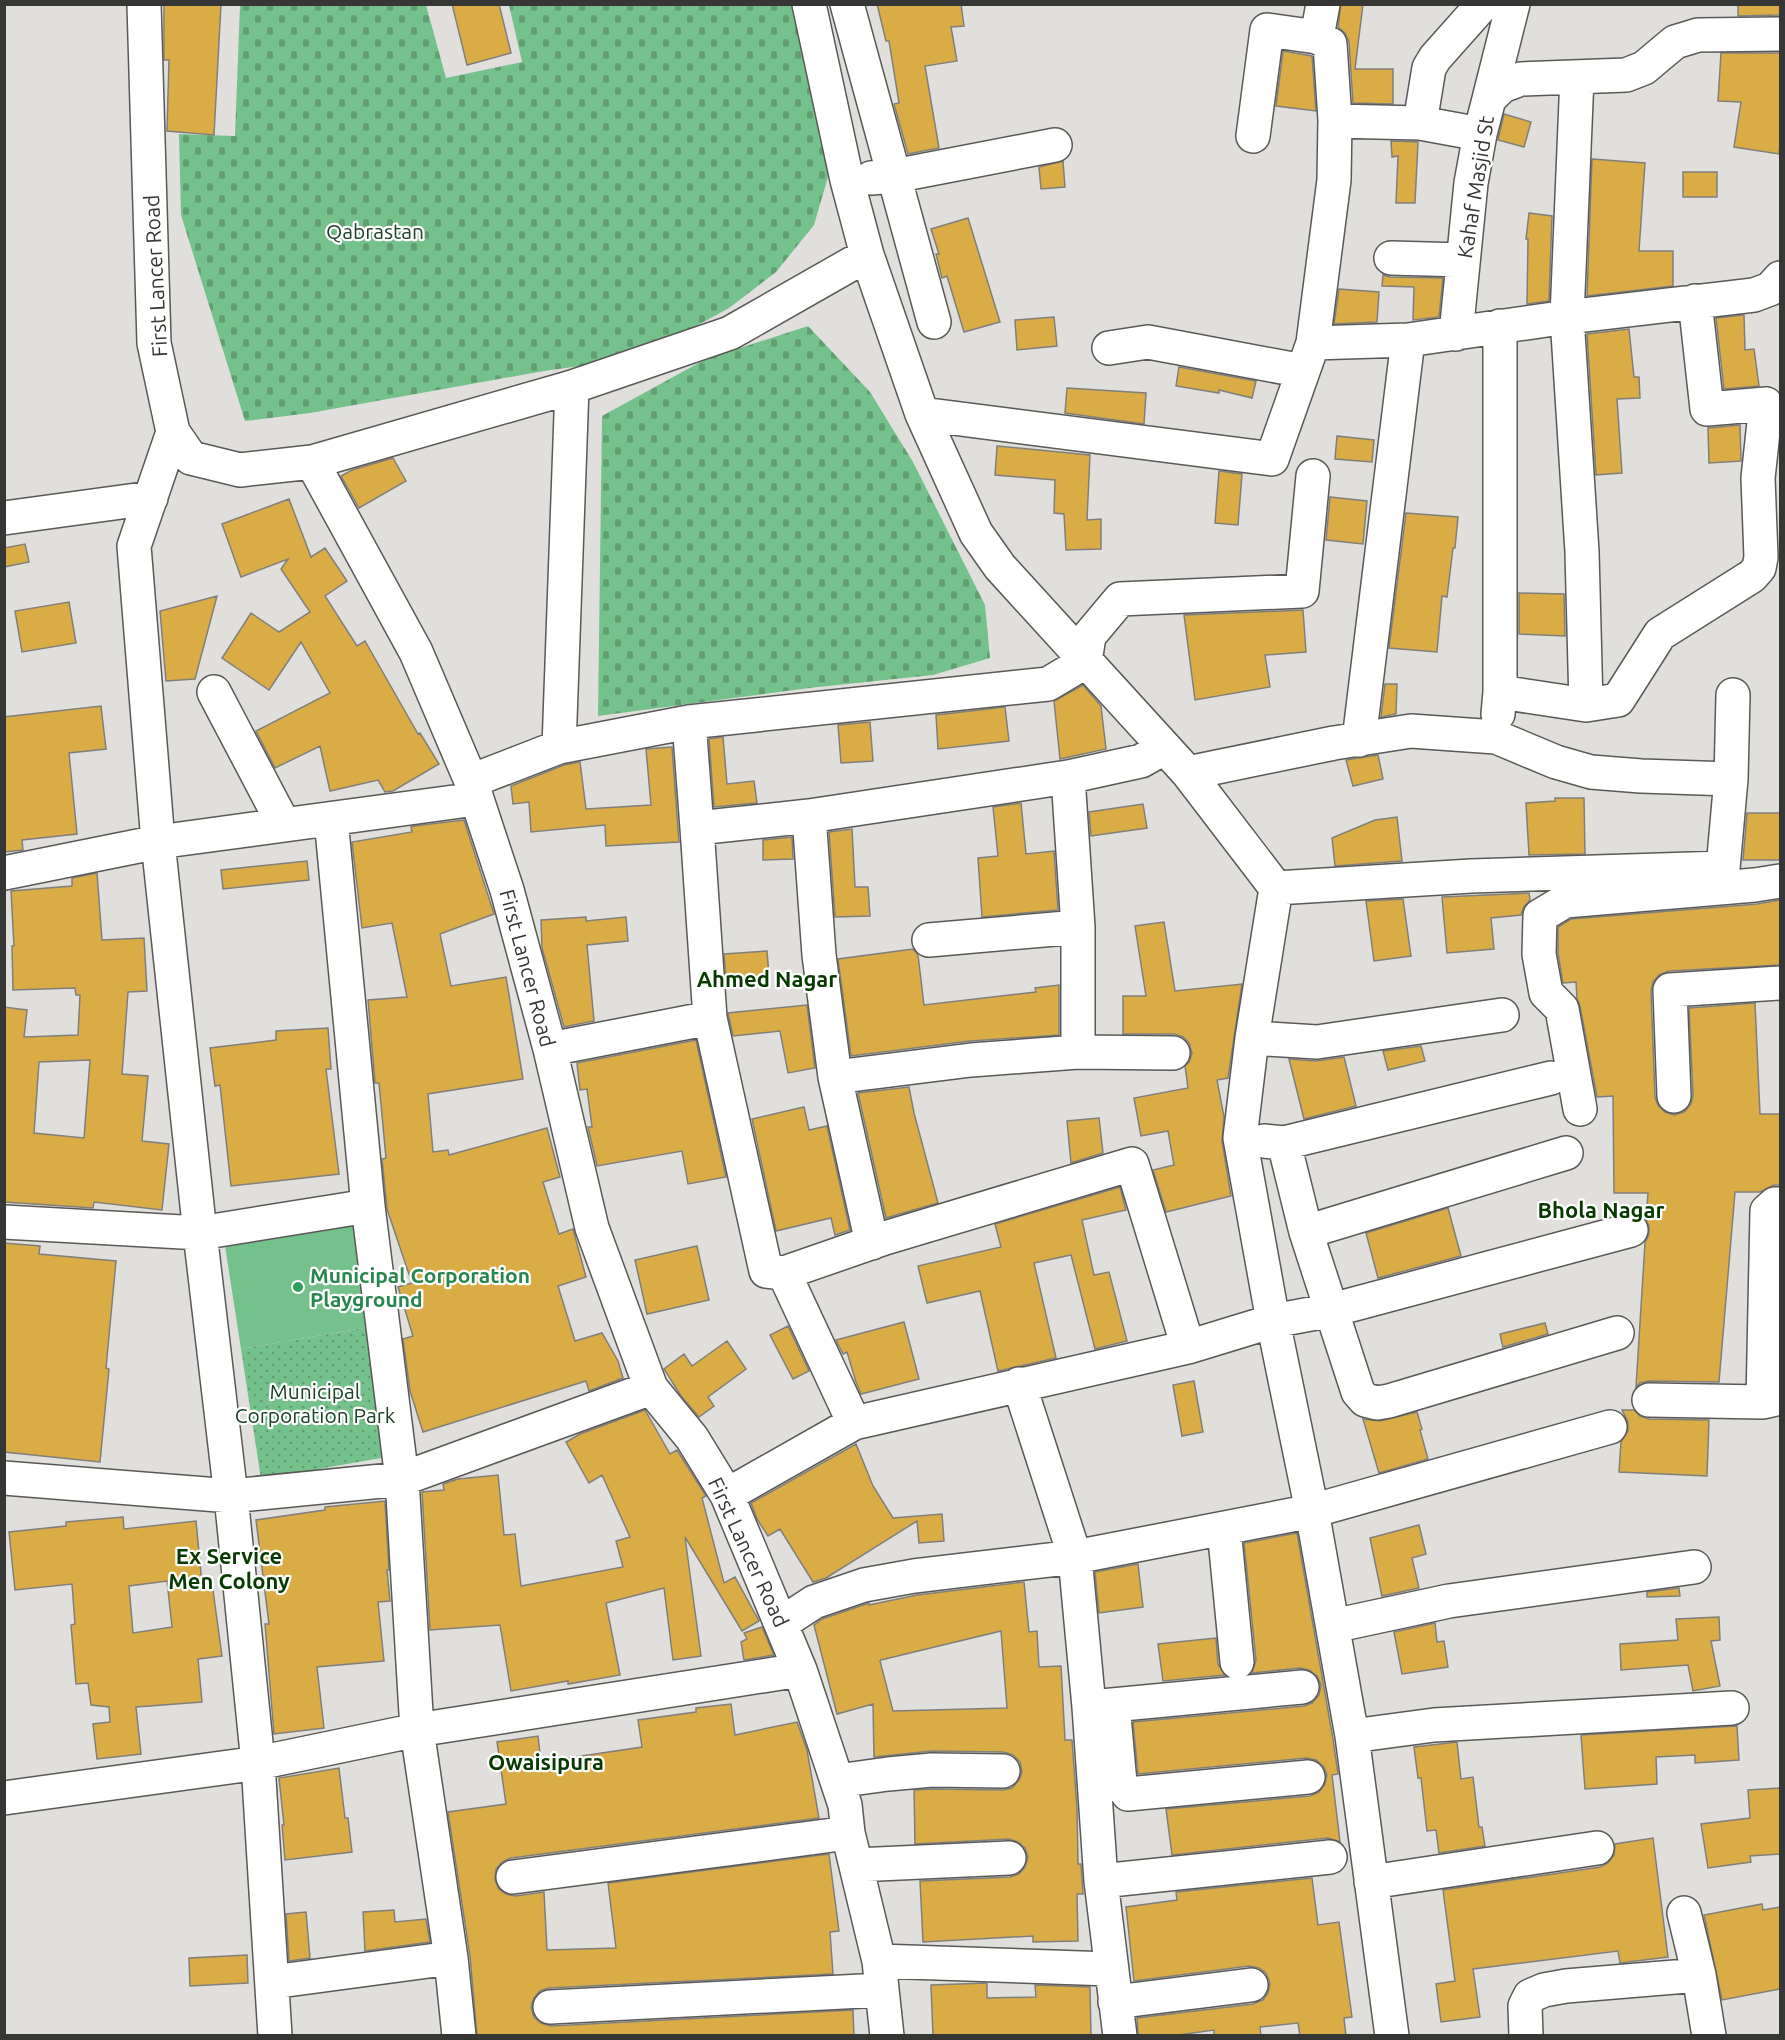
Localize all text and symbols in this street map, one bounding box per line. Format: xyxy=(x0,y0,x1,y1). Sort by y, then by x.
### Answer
street label: Kahaf Masjid St xyxy=(1452,114,1498,260)
street label: First Lancer Road xyxy=(139,194,171,358)
park label: Qabrastan xyxy=(326,219,424,243)
street label: First Lancer Road xyxy=(495,887,561,1049)
district label: Ahmed Nagar xyxy=(697,966,837,991)
district label: Bhola Nagar xyxy=(1537,1197,1665,1222)
place label: Municipal Corporation Playground xyxy=(310,1263,530,1311)
marker: Municipal Corporation Playground xyxy=(291,1280,305,1294)
park label: Municipal Corporation Park xyxy=(235,1379,396,1427)
street label: First Lancer Road xyxy=(704,1473,794,1631)
district label: Ex Service Men Colony xyxy=(168,1543,290,1593)
district label: Owaisipura xyxy=(488,1749,604,1774)

